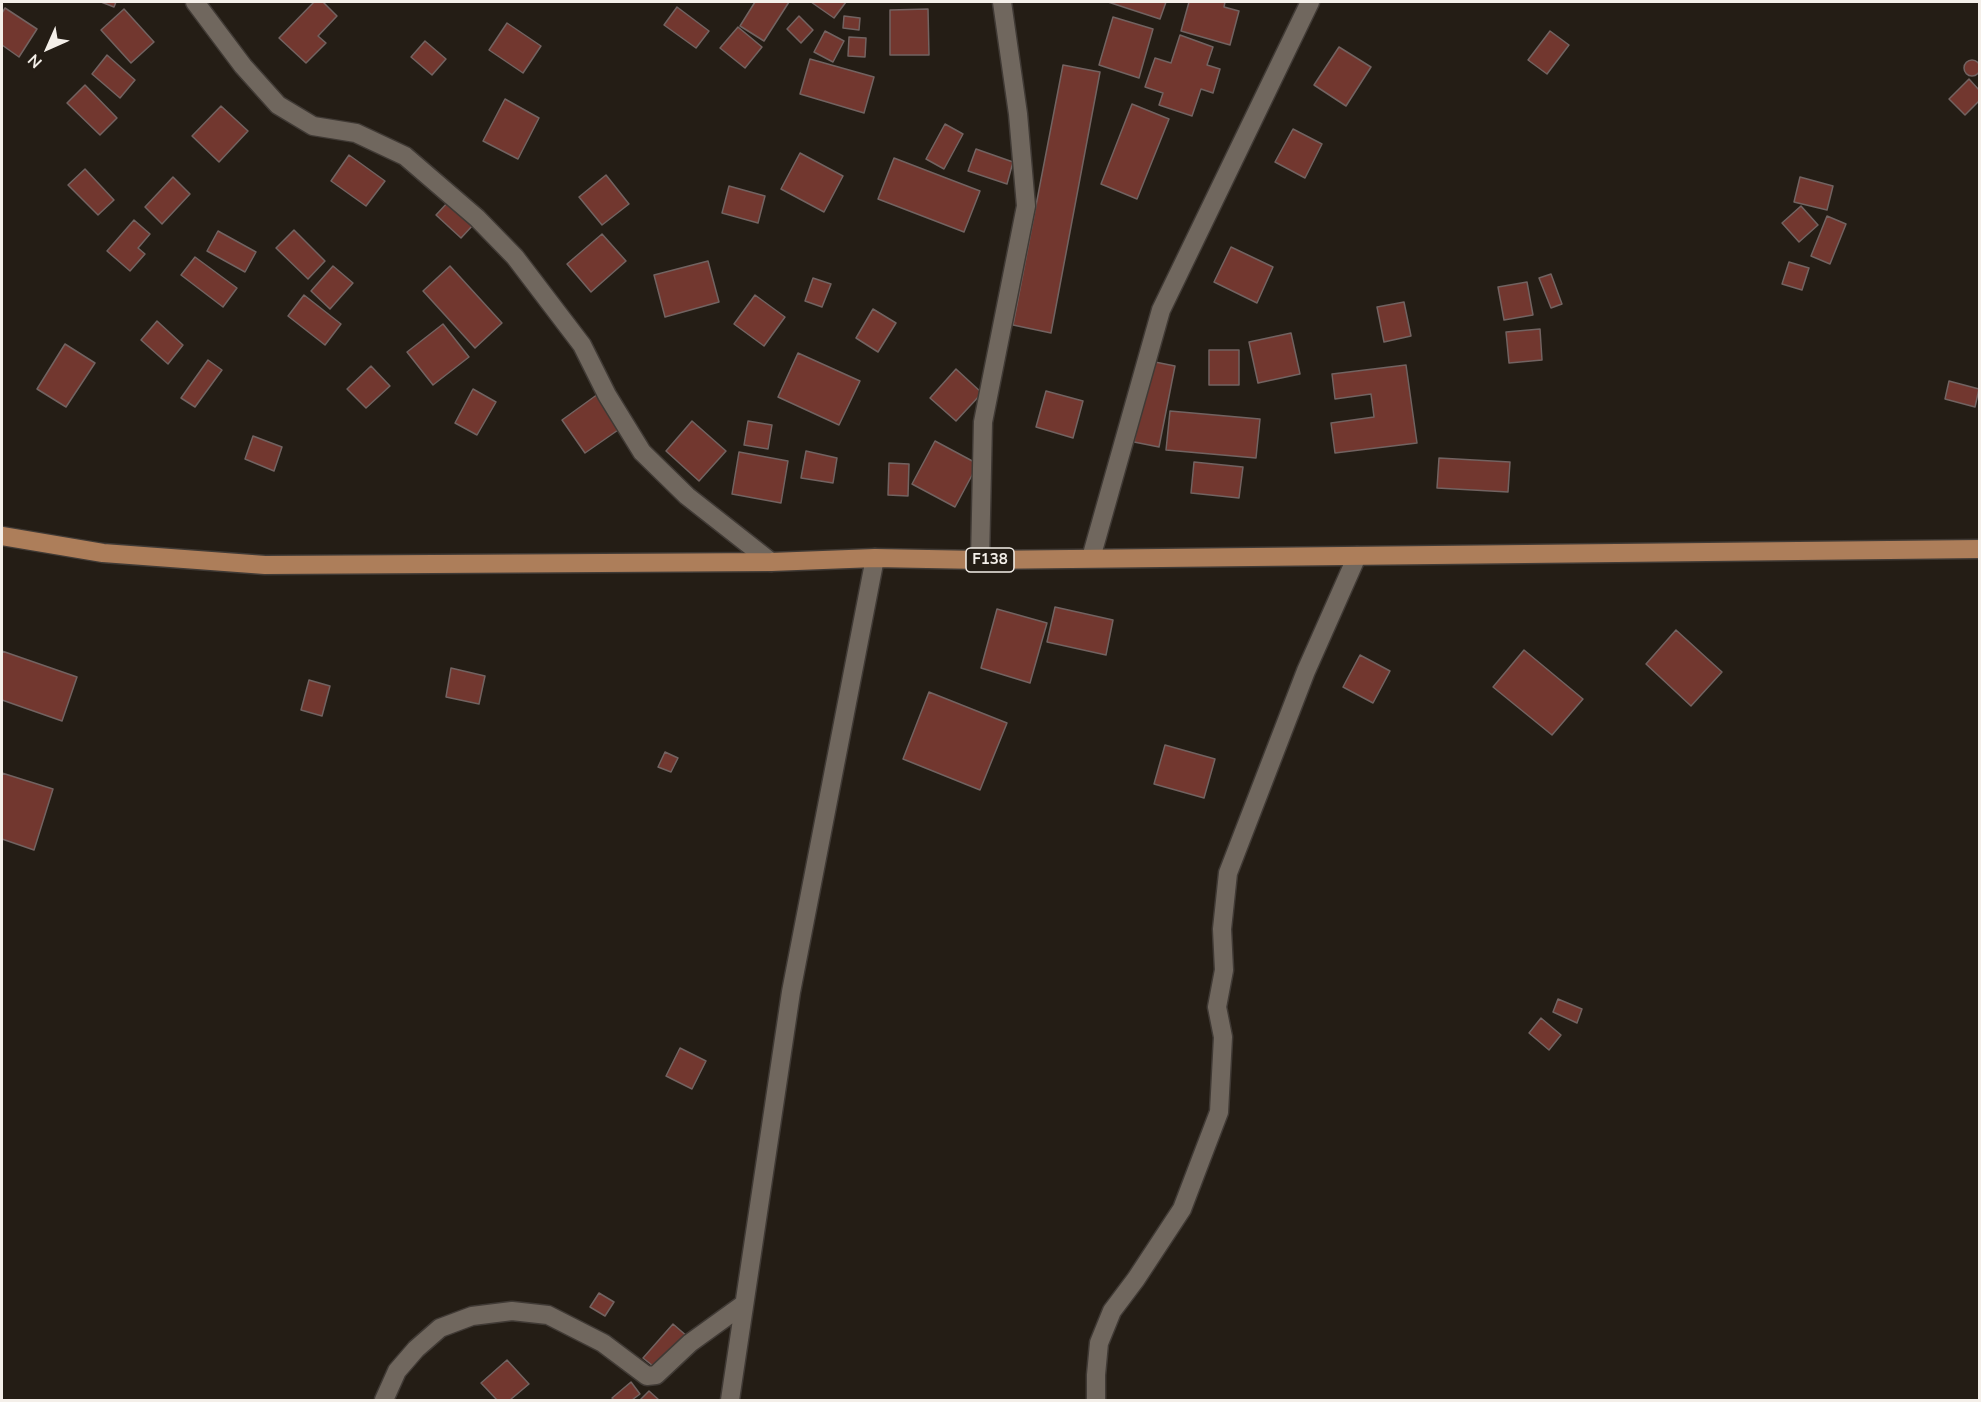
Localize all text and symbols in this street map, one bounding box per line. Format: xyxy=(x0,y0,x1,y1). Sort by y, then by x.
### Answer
north arrow xyxy=(18,18,78,78)
text: N xyxy=(23,49,47,73)
road number: F138 xyxy=(966,548,1014,572)

